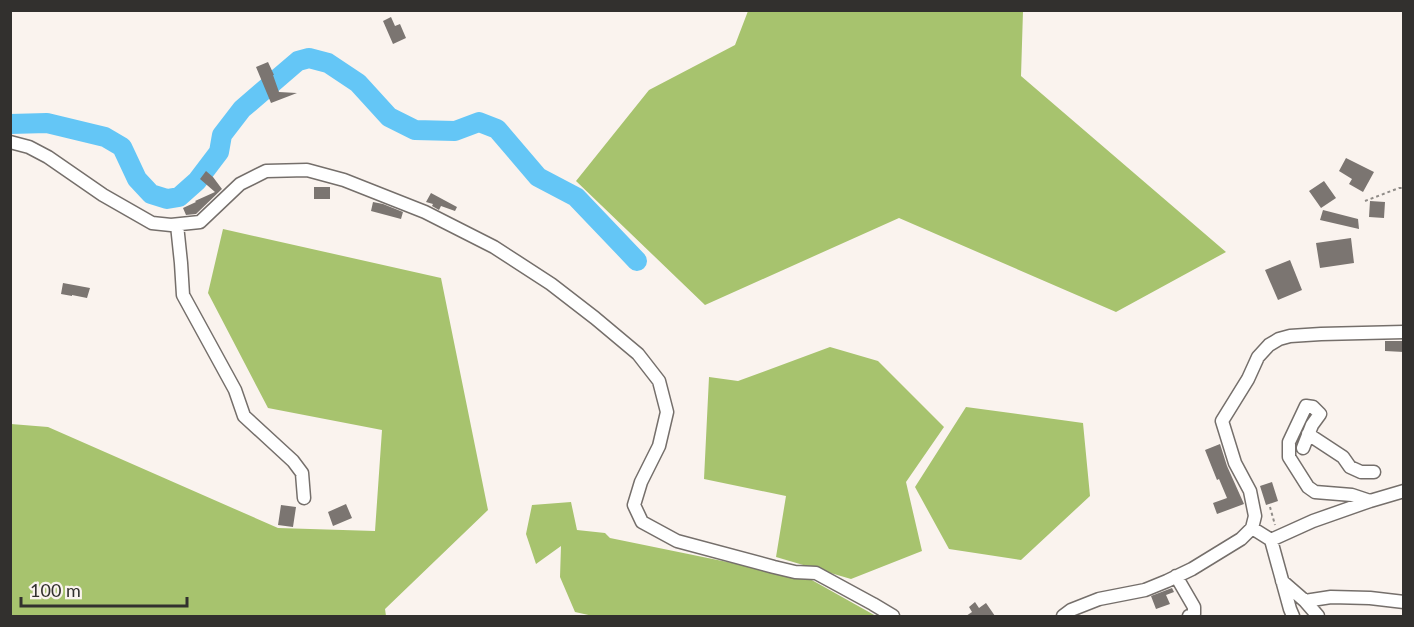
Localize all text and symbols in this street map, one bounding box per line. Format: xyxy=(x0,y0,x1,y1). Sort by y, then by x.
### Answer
scale bar xyxy=(21,570,188,608)
text: 100 m xyxy=(30,579,81,601)

